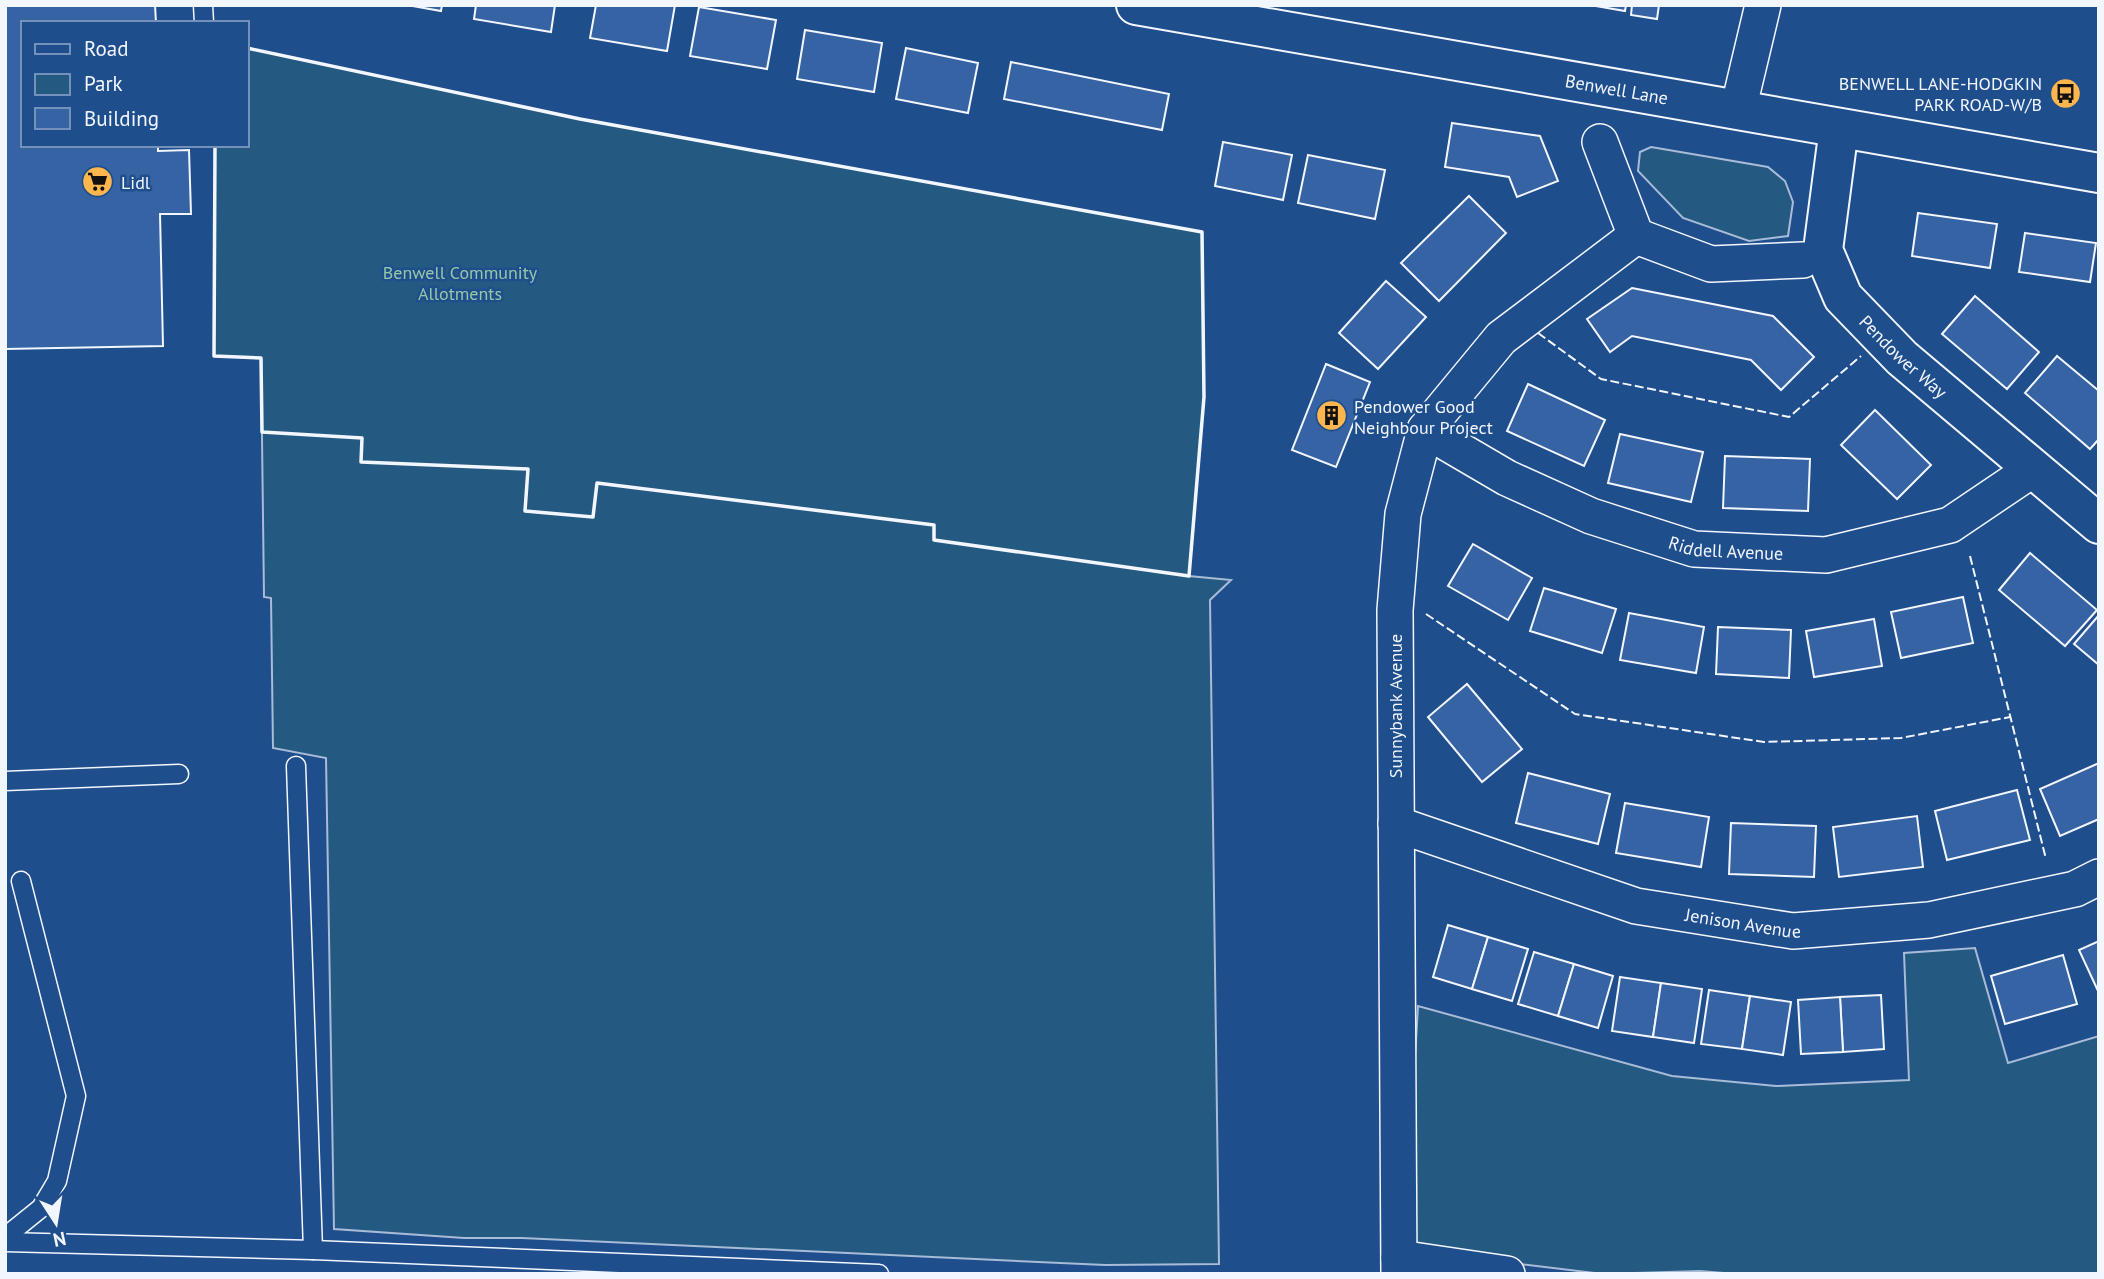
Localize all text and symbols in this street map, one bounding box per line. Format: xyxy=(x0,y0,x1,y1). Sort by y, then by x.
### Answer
legend xyxy=(21,21,248,147)
text: Road xyxy=(84,35,128,62)
street label: Benwell Lane xyxy=(1564,69,1670,109)
text: Park xyxy=(84,70,123,97)
place label: BENWELL LANE-HODGKIN PARK ROAD-W/B xyxy=(1839,72,2042,116)
bus stop icon: BENWELL LANE-HODGKIN PARK ROAD-W/B xyxy=(2048,76,2082,110)
text: Building xyxy=(84,105,159,132)
supermarket icon: Lidl xyxy=(81,165,115,199)
place label: Lidl xyxy=(121,171,151,194)
park label: Benwell Community Allotments xyxy=(383,261,538,305)
street label: Pendower Way xyxy=(1855,310,1953,403)
place label: Pendower Good Neighbour Project xyxy=(1354,395,1493,439)
building icon: Pendower Good Neighbour Project xyxy=(1314,399,1348,433)
street label: Riddell Avenue xyxy=(1666,530,1784,565)
street label: Sunnybank Avenue xyxy=(1384,634,1407,778)
street label: Jenison Avenue xyxy=(1683,902,1802,943)
north arrow xyxy=(21,1188,91,1258)
text: N xyxy=(51,1227,68,1253)

